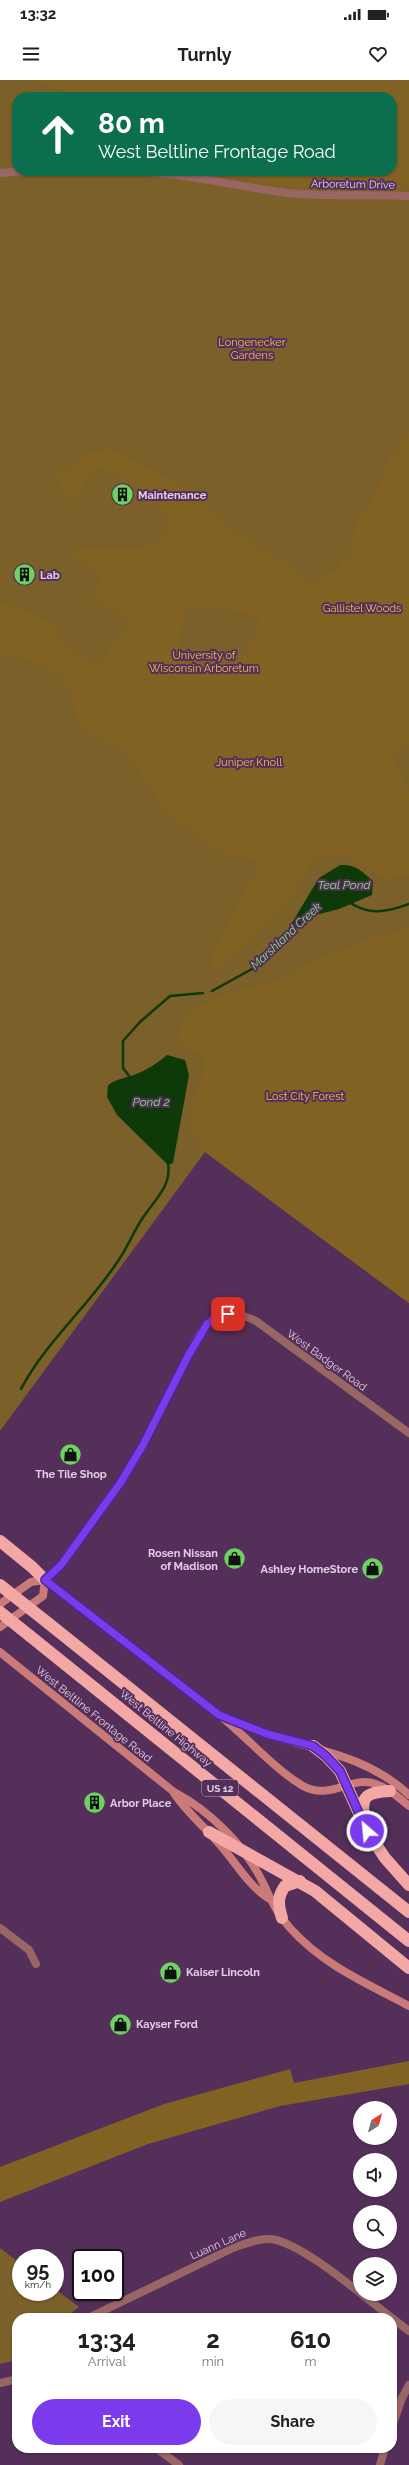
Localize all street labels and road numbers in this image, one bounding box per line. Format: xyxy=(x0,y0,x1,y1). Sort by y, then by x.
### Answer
street label: Arboretum Drive xyxy=(311,177,396,192)
street label: West Badger Road xyxy=(284,1327,369,1394)
street label: West Beltline Frontage Road xyxy=(33,1664,154,1765)
street label: West Beltline Highway xyxy=(117,1687,214,1770)
road number: US 12 xyxy=(202,1780,238,1796)
street label: Luann Lane xyxy=(188,2226,249,2263)

